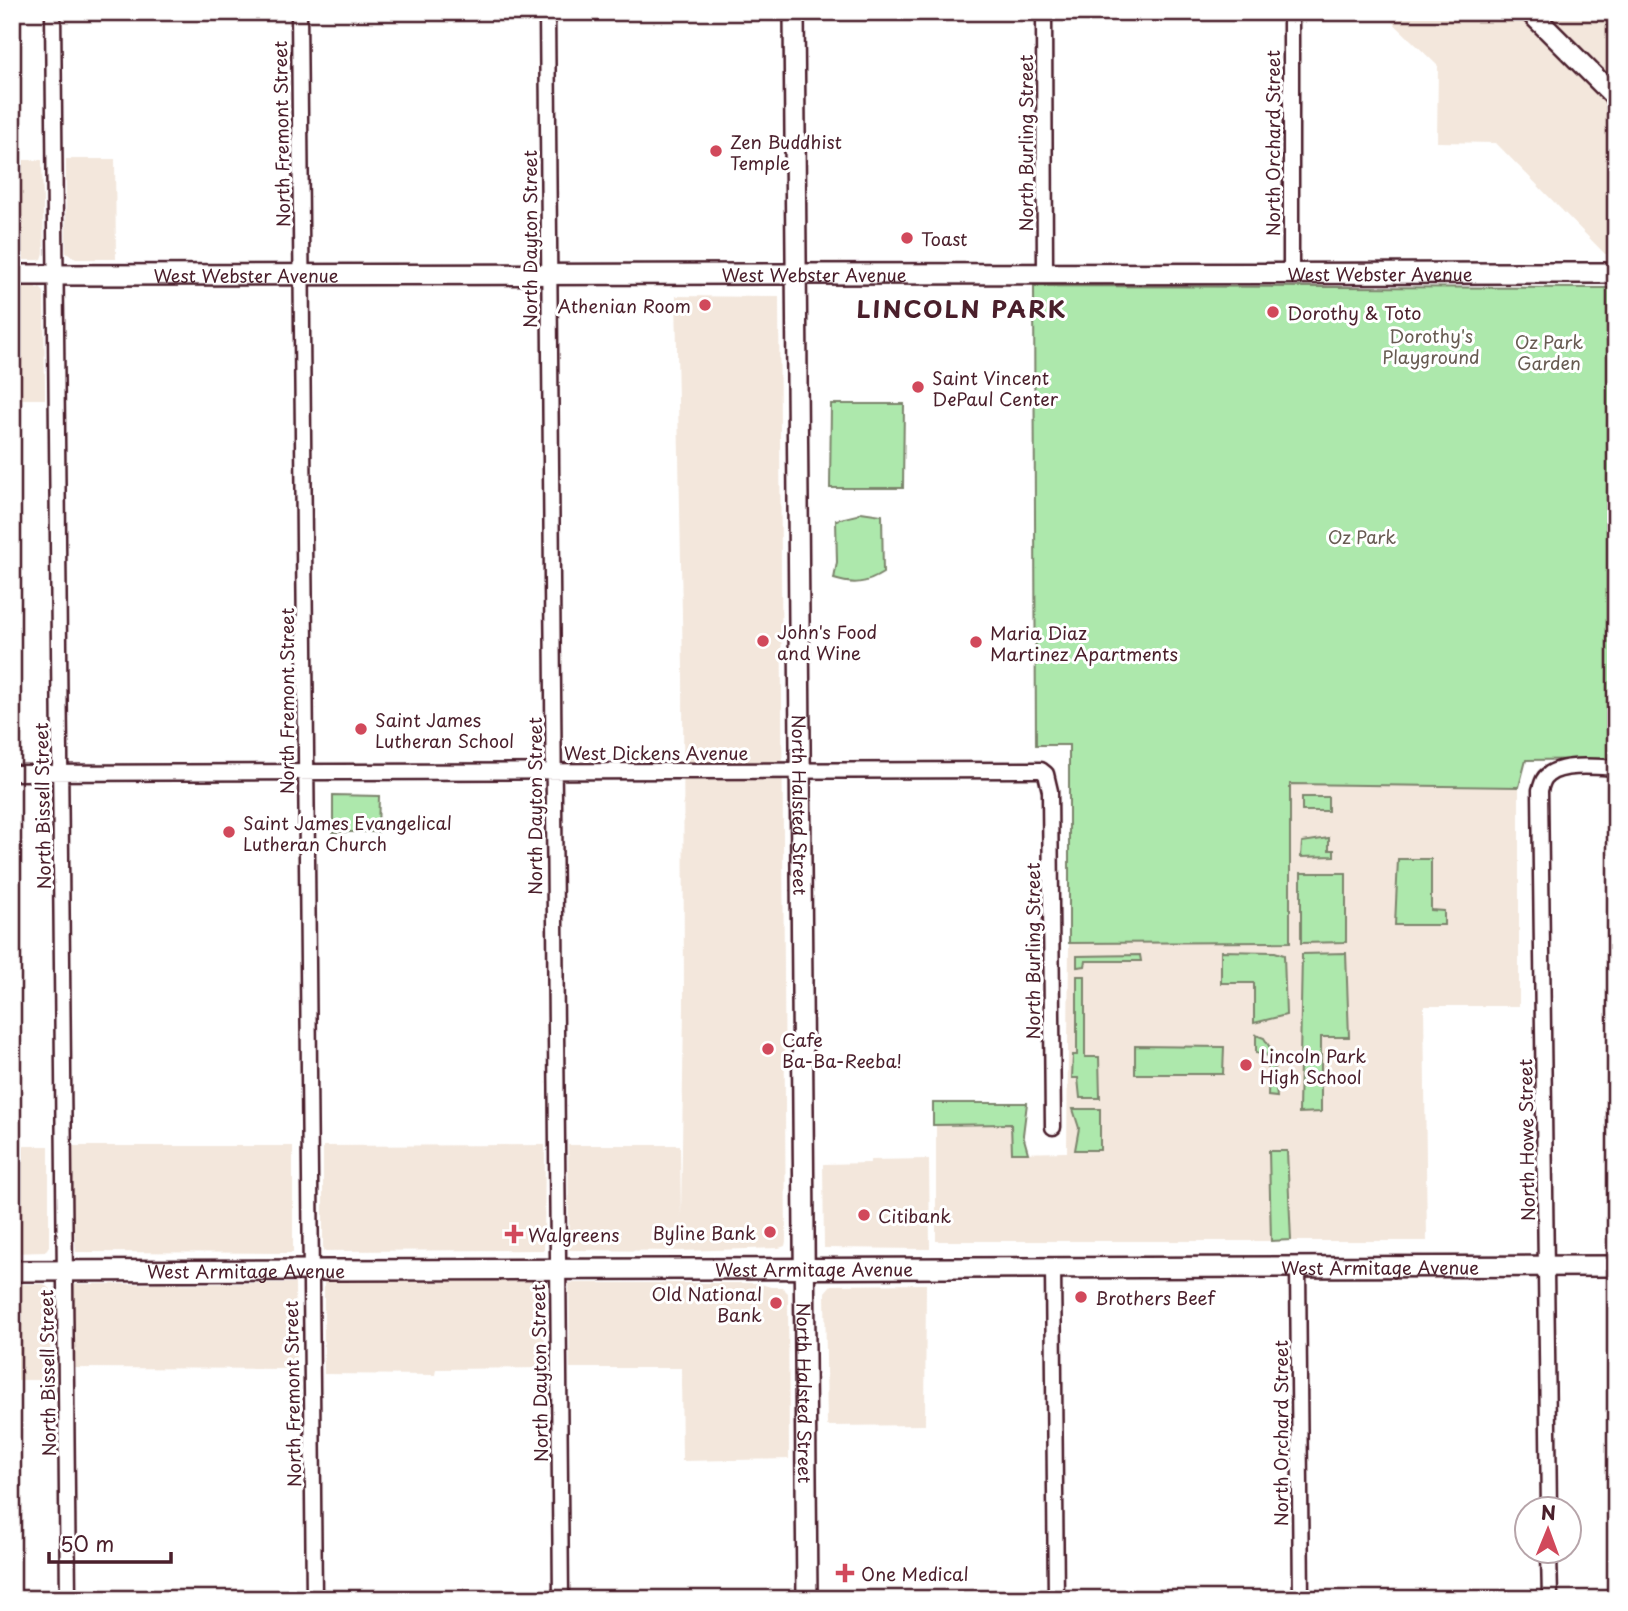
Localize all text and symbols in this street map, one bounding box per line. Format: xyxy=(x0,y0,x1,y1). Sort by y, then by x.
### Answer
street label: North Fremont Street xyxy=(266,41,296,227)
street label: North Orchard Street xyxy=(1259,50,1286,236)
street label: North Burling Street xyxy=(1012,54,1039,232)
place label: Zen Buddhist Temple xyxy=(730,128,842,176)
marker: Zen Buddhist Temple xyxy=(708,143,724,159)
street label: North Dayton Street xyxy=(516,150,543,328)
place label: Toast xyxy=(921,225,968,252)
marker: Toast xyxy=(899,230,915,246)
street label: West Webster Avenue xyxy=(721,260,907,288)
street label: West Webster Avenue xyxy=(1287,260,1473,287)
street label: West Webster Avenue xyxy=(153,261,339,288)
district label: LINCOLN PARK xyxy=(857,290,1067,326)
place label: Athenian Room xyxy=(557,292,691,319)
marker: Athenian Room xyxy=(697,297,713,313)
place label: Dorothy & Toto xyxy=(1287,299,1421,326)
marker: Dorothy & Toto xyxy=(1265,304,1281,320)
park label: Dorothy's Playground xyxy=(1382,322,1480,370)
park label: Oz Park Garden xyxy=(1515,328,1583,376)
place label: Saint Vincent DePaul Center xyxy=(932,364,1059,412)
marker: Saint Vincent DePaul Center xyxy=(910,379,926,395)
park label: Oz Park xyxy=(1328,523,1396,550)
street label: North Fremont Street xyxy=(273,608,300,794)
place label: John's Food and Wine xyxy=(777,618,877,666)
place label: Maria Diaz Martinez Apartments xyxy=(990,619,1178,667)
marker: John's Food and Wine xyxy=(755,633,771,649)
marker: Maria Diaz Martinez Apartments xyxy=(968,634,984,650)
place label: Saint James Lutheran School xyxy=(375,706,514,754)
street label: North Halsted Street xyxy=(786,715,815,895)
street label: North Dayton Street xyxy=(521,717,548,895)
marker: Saint James Lutheran School xyxy=(353,721,369,737)
street label: North Bissell Street xyxy=(27,722,57,890)
street label: West Dickens Avenue xyxy=(564,739,748,766)
place label: Saint James Evangelical Lutheran Church xyxy=(243,809,452,857)
marker: Saint James Evangelical Lutheran Church xyxy=(221,824,237,840)
street label: North Burling Street xyxy=(1019,862,1046,1040)
place label: Cafe Ba-Ba-Reeba! xyxy=(782,1026,902,1074)
marker: Cafe Ba-Ba-Reeba! xyxy=(760,1041,776,1057)
place label: Lincoln Park High School xyxy=(1260,1042,1366,1090)
marker: Lincoln Park High School xyxy=(1238,1057,1254,1073)
street label: North Howe Street xyxy=(1511,1059,1541,1221)
place label: Citibank xyxy=(878,1202,951,1229)
marker: Citibank xyxy=(856,1207,872,1223)
place label: Byline Bank xyxy=(653,1219,756,1246)
place label: Walgreens xyxy=(528,1221,619,1248)
marker: Byline Bank xyxy=(762,1224,778,1240)
marker: Walgreens xyxy=(506,1226,522,1242)
street label: West Armitage Avenue xyxy=(1281,1253,1479,1281)
street label: West Armitage Avenue xyxy=(715,1255,913,1282)
street label: West Armitage Avenue xyxy=(147,1256,345,1284)
place label: Old National Bank xyxy=(652,1280,762,1328)
street label: North Dayton Street xyxy=(524,1284,554,1462)
place label: Brothers Beef xyxy=(1095,1284,1217,1311)
street label: North Bissell Street xyxy=(32,1289,62,1457)
marker: Brothers Beef xyxy=(1073,1289,1089,1305)
marker: Old National Bank xyxy=(768,1295,784,1311)
street label: North Fremont Street xyxy=(277,1301,307,1487)
street label: North Halsted Street xyxy=(791,1303,820,1483)
street label: North Orchard Street xyxy=(1267,1340,1294,1526)
north arrow xyxy=(1512,1496,1582,1566)
text: N xyxy=(1541,1498,1556,1526)
scale bar xyxy=(49,1520,172,1564)
text: 50 m xyxy=(60,1527,114,1559)
place label: One Medical xyxy=(861,1560,969,1587)
marker: One Medical xyxy=(835,1563,855,1583)

